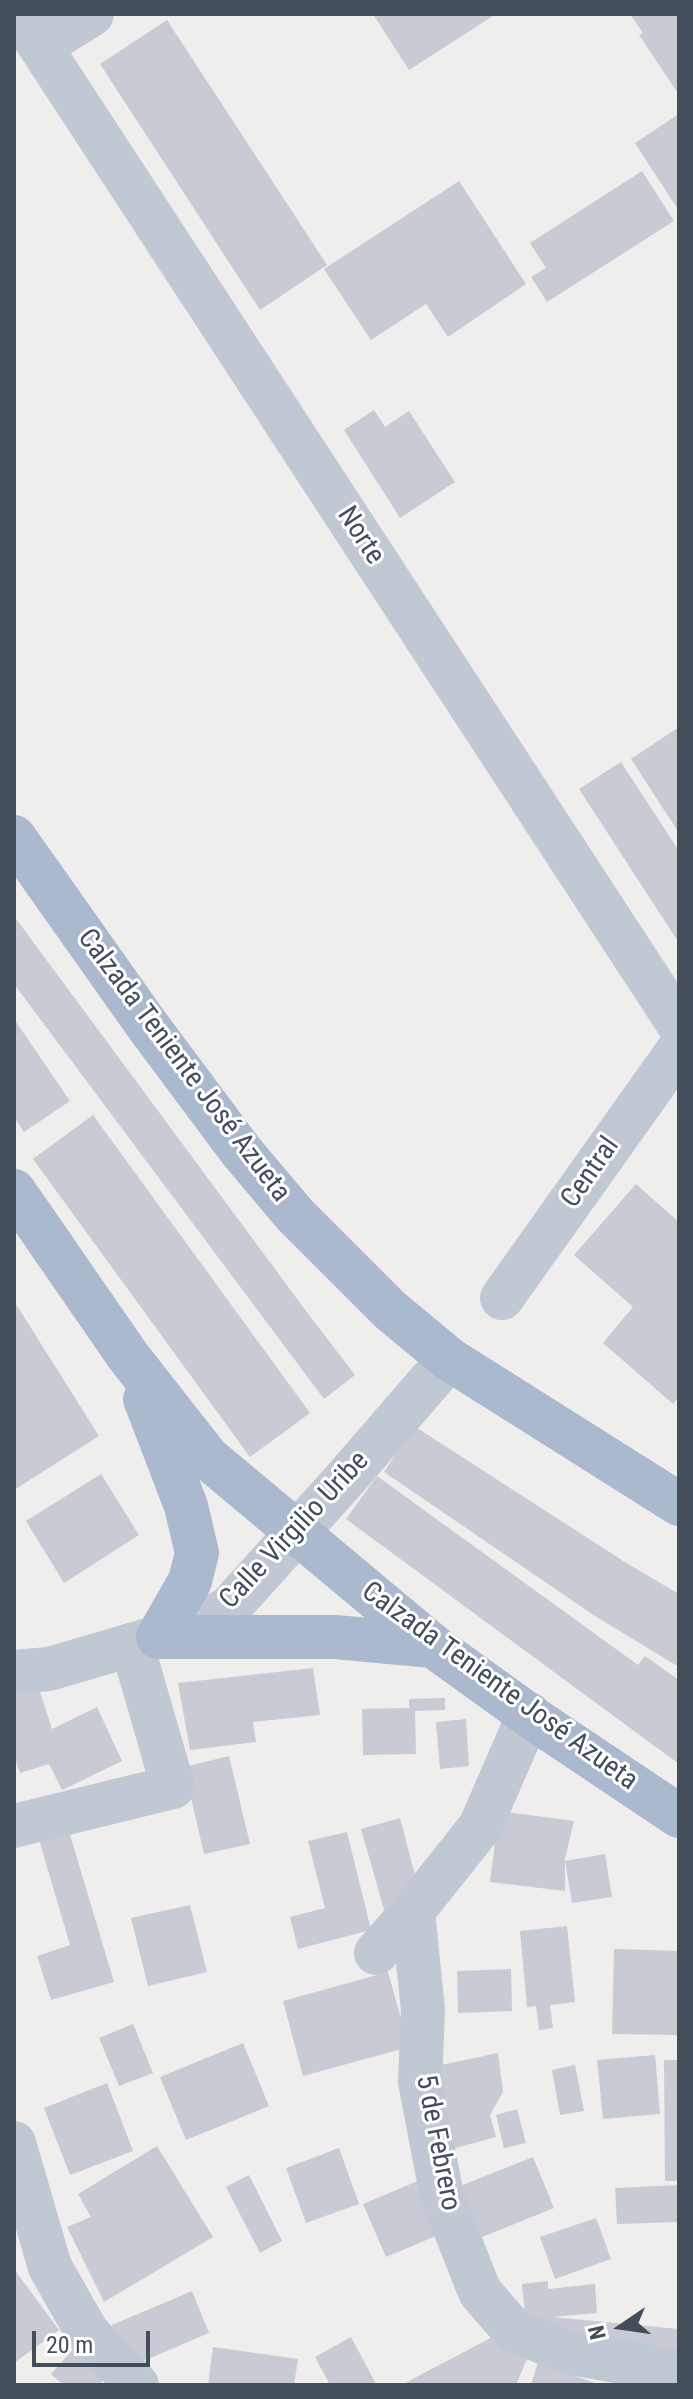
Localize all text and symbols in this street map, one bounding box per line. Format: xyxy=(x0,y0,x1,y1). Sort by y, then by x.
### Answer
street label: Norte xyxy=(329,501,391,571)
street label: Calzada Teniente José Azueta xyxy=(69,923,297,1209)
street label: Central xyxy=(555,1131,627,1215)
street label: Calle Virgilio Uribe xyxy=(213,1445,377,1617)
street label: Calzada Teniente José Azueta xyxy=(354,1576,644,1798)
street label: 5 de Febrero xyxy=(407,2072,467,2214)
north arrow xyxy=(581,2287,661,2367)
scale bar xyxy=(36,2315,154,2365)
text: N xyxy=(583,2323,611,2342)
text: 20 m xyxy=(46,2331,93,2359)

